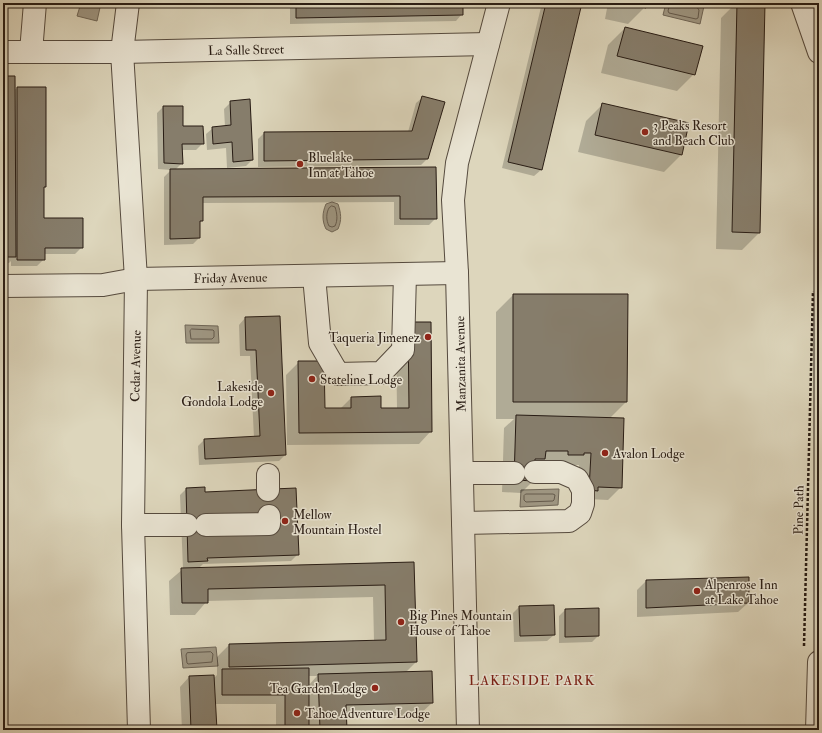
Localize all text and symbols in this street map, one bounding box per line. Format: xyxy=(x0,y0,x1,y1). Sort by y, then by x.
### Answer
street label: La Salle Street xyxy=(208,41,284,59)
place label: 3 Peaks Resort and Beach Club xyxy=(653,118,734,149)
marker: 3 Peaks Resort and Beach Club xyxy=(640,127,650,137)
place label: Bluelake Inn at Tahoe xyxy=(308,150,374,181)
marker: Bluelake Inn at Tahoe xyxy=(295,159,305,169)
street label: Friday Avenue xyxy=(193,270,268,287)
street label: Manzanita Avenue xyxy=(452,315,470,412)
street label: Cedar Avenue xyxy=(127,329,145,402)
place label: Taqueria Jimenez xyxy=(329,330,421,346)
marker: Taqueria Jimenez xyxy=(423,332,433,342)
place label: Stateline Lodge xyxy=(320,372,403,388)
marker: Stateline Lodge xyxy=(307,374,317,384)
place label: Lakeside Gondola Lodge xyxy=(181,379,264,410)
marker: Lakeside Gondola Lodge xyxy=(266,388,276,398)
place label: Avalon Lodge xyxy=(612,446,685,462)
marker: Avalon Lodge xyxy=(600,448,610,458)
street label: Pine Path xyxy=(791,485,807,535)
place label: Mellow Mountain Hostel xyxy=(293,507,382,538)
marker: Mellow Mountain Hostel xyxy=(280,516,290,526)
place label: Alpenrose Inn at Lake Tahoe xyxy=(704,577,779,608)
marker: Alpenrose Inn at Lake Tahoe xyxy=(692,586,702,596)
place label: Big Pines Mountain House of Tahoe xyxy=(409,608,512,639)
marker: Big Pines Mountain House of Tahoe xyxy=(396,617,406,627)
district label: LAKESIDE PARK xyxy=(469,672,595,689)
place label: Tea Garden Lodge xyxy=(269,681,368,697)
marker: Tea Garden Lodge xyxy=(370,683,380,693)
place label: Tahoe Adventure Lodge xyxy=(305,706,430,722)
marker: Tahoe Adventure Lodge xyxy=(292,708,302,718)

